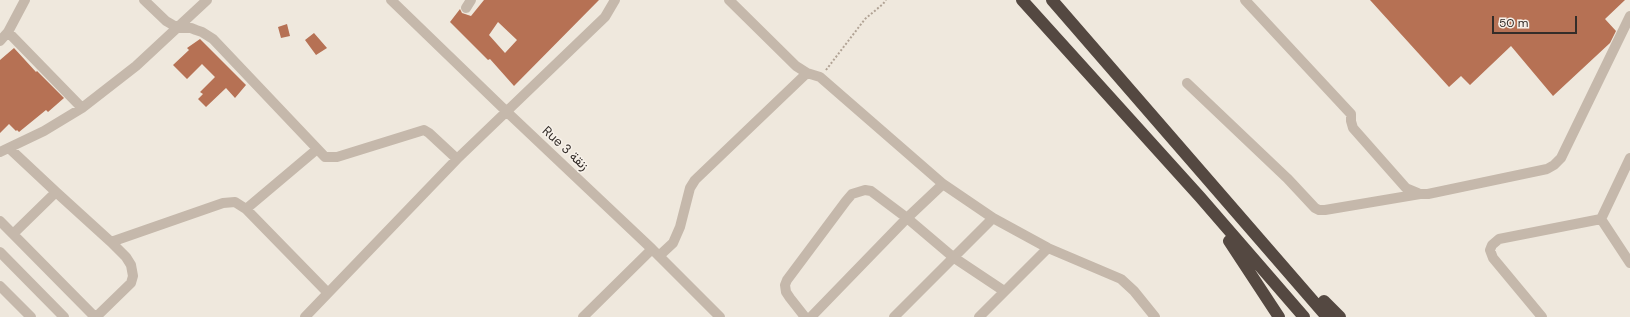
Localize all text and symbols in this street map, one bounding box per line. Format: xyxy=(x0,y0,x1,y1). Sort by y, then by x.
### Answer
scale bar xyxy=(1494,8,1579,34)
text: 50 m xyxy=(1499,15,1528,31)
street label: Rue 3 زنقة xyxy=(539,124,591,174)

